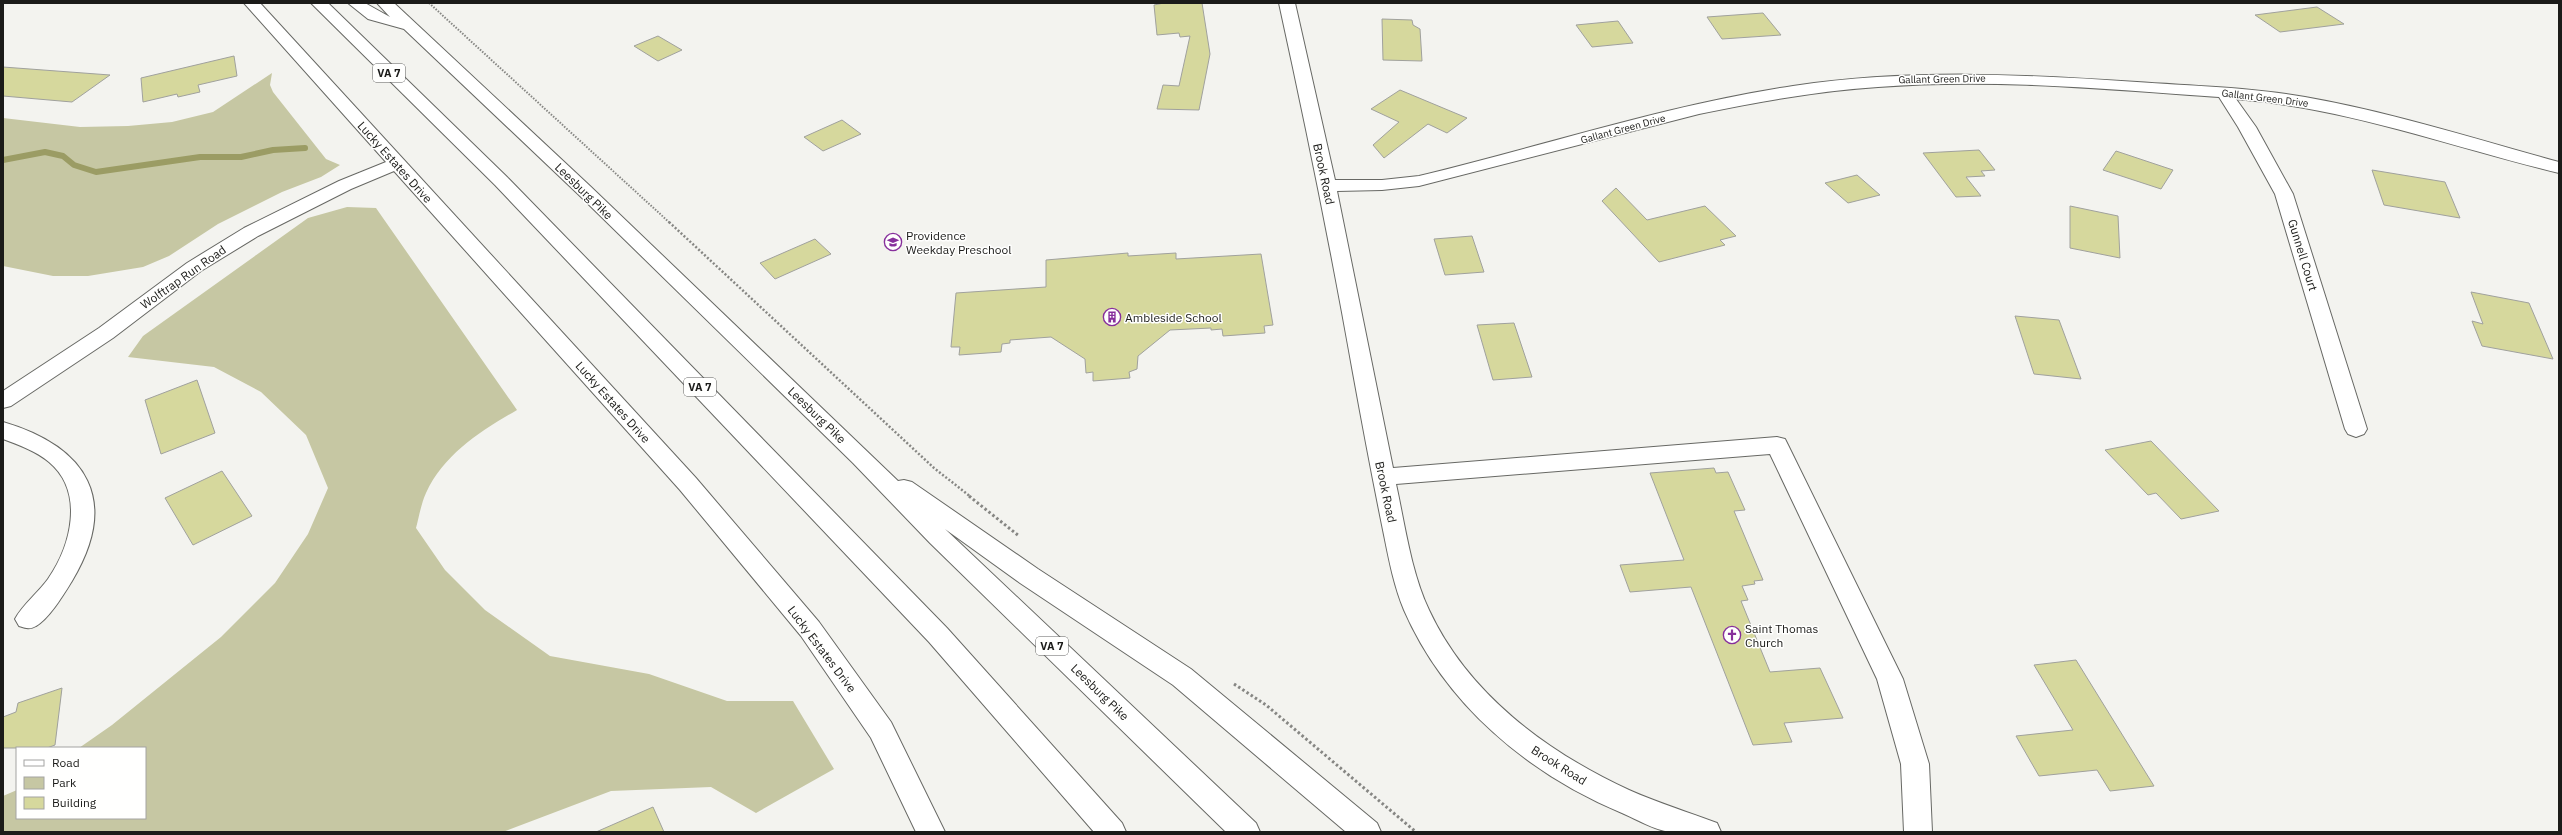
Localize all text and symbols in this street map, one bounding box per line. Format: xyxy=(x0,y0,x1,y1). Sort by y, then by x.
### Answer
road number: VA 7 xyxy=(373,64,405,82)
street label: Gallant Green Drive xyxy=(1898,72,1986,86)
street label: Gallant Green Drive xyxy=(2221,86,2310,110)
street label: Gallant Green Drive xyxy=(1579,111,1667,147)
street label: Lucky Estates Drive xyxy=(354,118,436,206)
street label: Brook Road xyxy=(1310,142,1338,206)
street label: Leesburg Pike xyxy=(552,160,616,223)
street label: Gunnell Court xyxy=(2285,217,2321,293)
place label: Providence Weekday Preschool xyxy=(906,228,1011,257)
school or university icon: Providence Weekday Preschool xyxy=(883,232,903,252)
street label: Wolftrap Run Road xyxy=(137,242,229,312)
building icon: Ambleside School xyxy=(1102,307,1122,327)
place label: Ambleside School xyxy=(1125,310,1222,325)
street label: Lucky Estates Drive xyxy=(572,358,654,446)
road number: VA 7 xyxy=(684,378,716,396)
street label: Leesburg Pike xyxy=(785,384,849,447)
street label: Brook Road xyxy=(1372,460,1400,524)
street label: Lucky Estates Drive xyxy=(785,603,860,696)
place label: Saint Thomas Church xyxy=(1745,621,1819,650)
church icon: Saint Thomas Church xyxy=(1722,625,1742,645)
road number: VA 7 xyxy=(1036,637,1068,655)
street label: Leesburg Pike xyxy=(1068,661,1132,724)
street label: Brook Road xyxy=(1529,742,1589,788)
legend xyxy=(16,747,146,819)
text: Road xyxy=(52,755,80,770)
text: Park xyxy=(52,775,77,790)
text: Building xyxy=(52,795,97,810)

